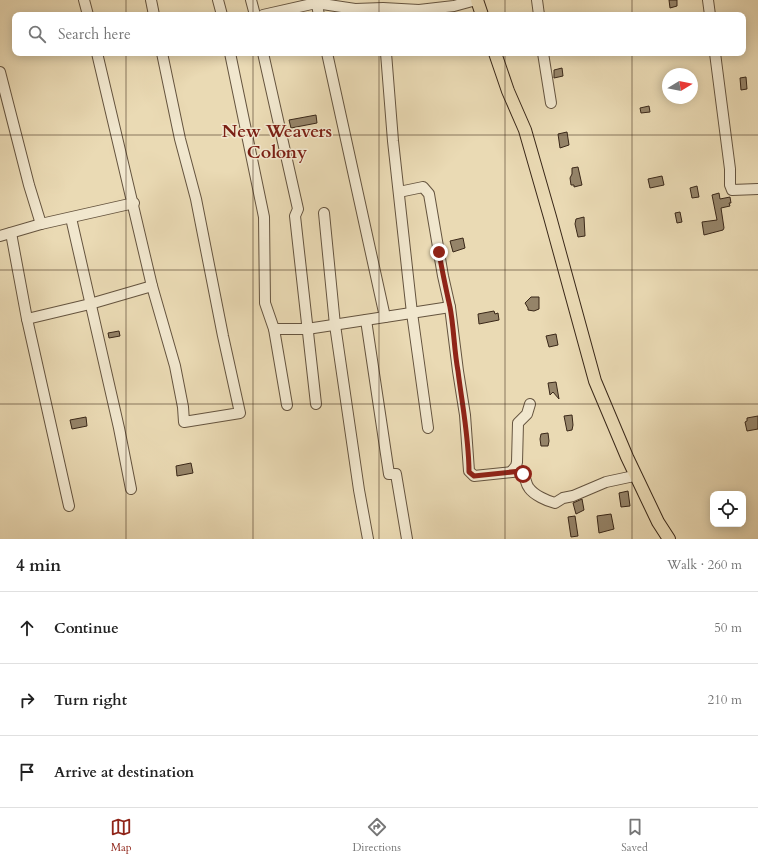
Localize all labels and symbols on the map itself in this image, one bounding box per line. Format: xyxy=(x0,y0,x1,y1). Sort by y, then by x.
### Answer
north arrow xyxy=(662,68,698,104)
district label: New Weavers Colony xyxy=(222,119,332,165)
route end xyxy=(430,243,448,261)
route start xyxy=(514,465,532,483)

